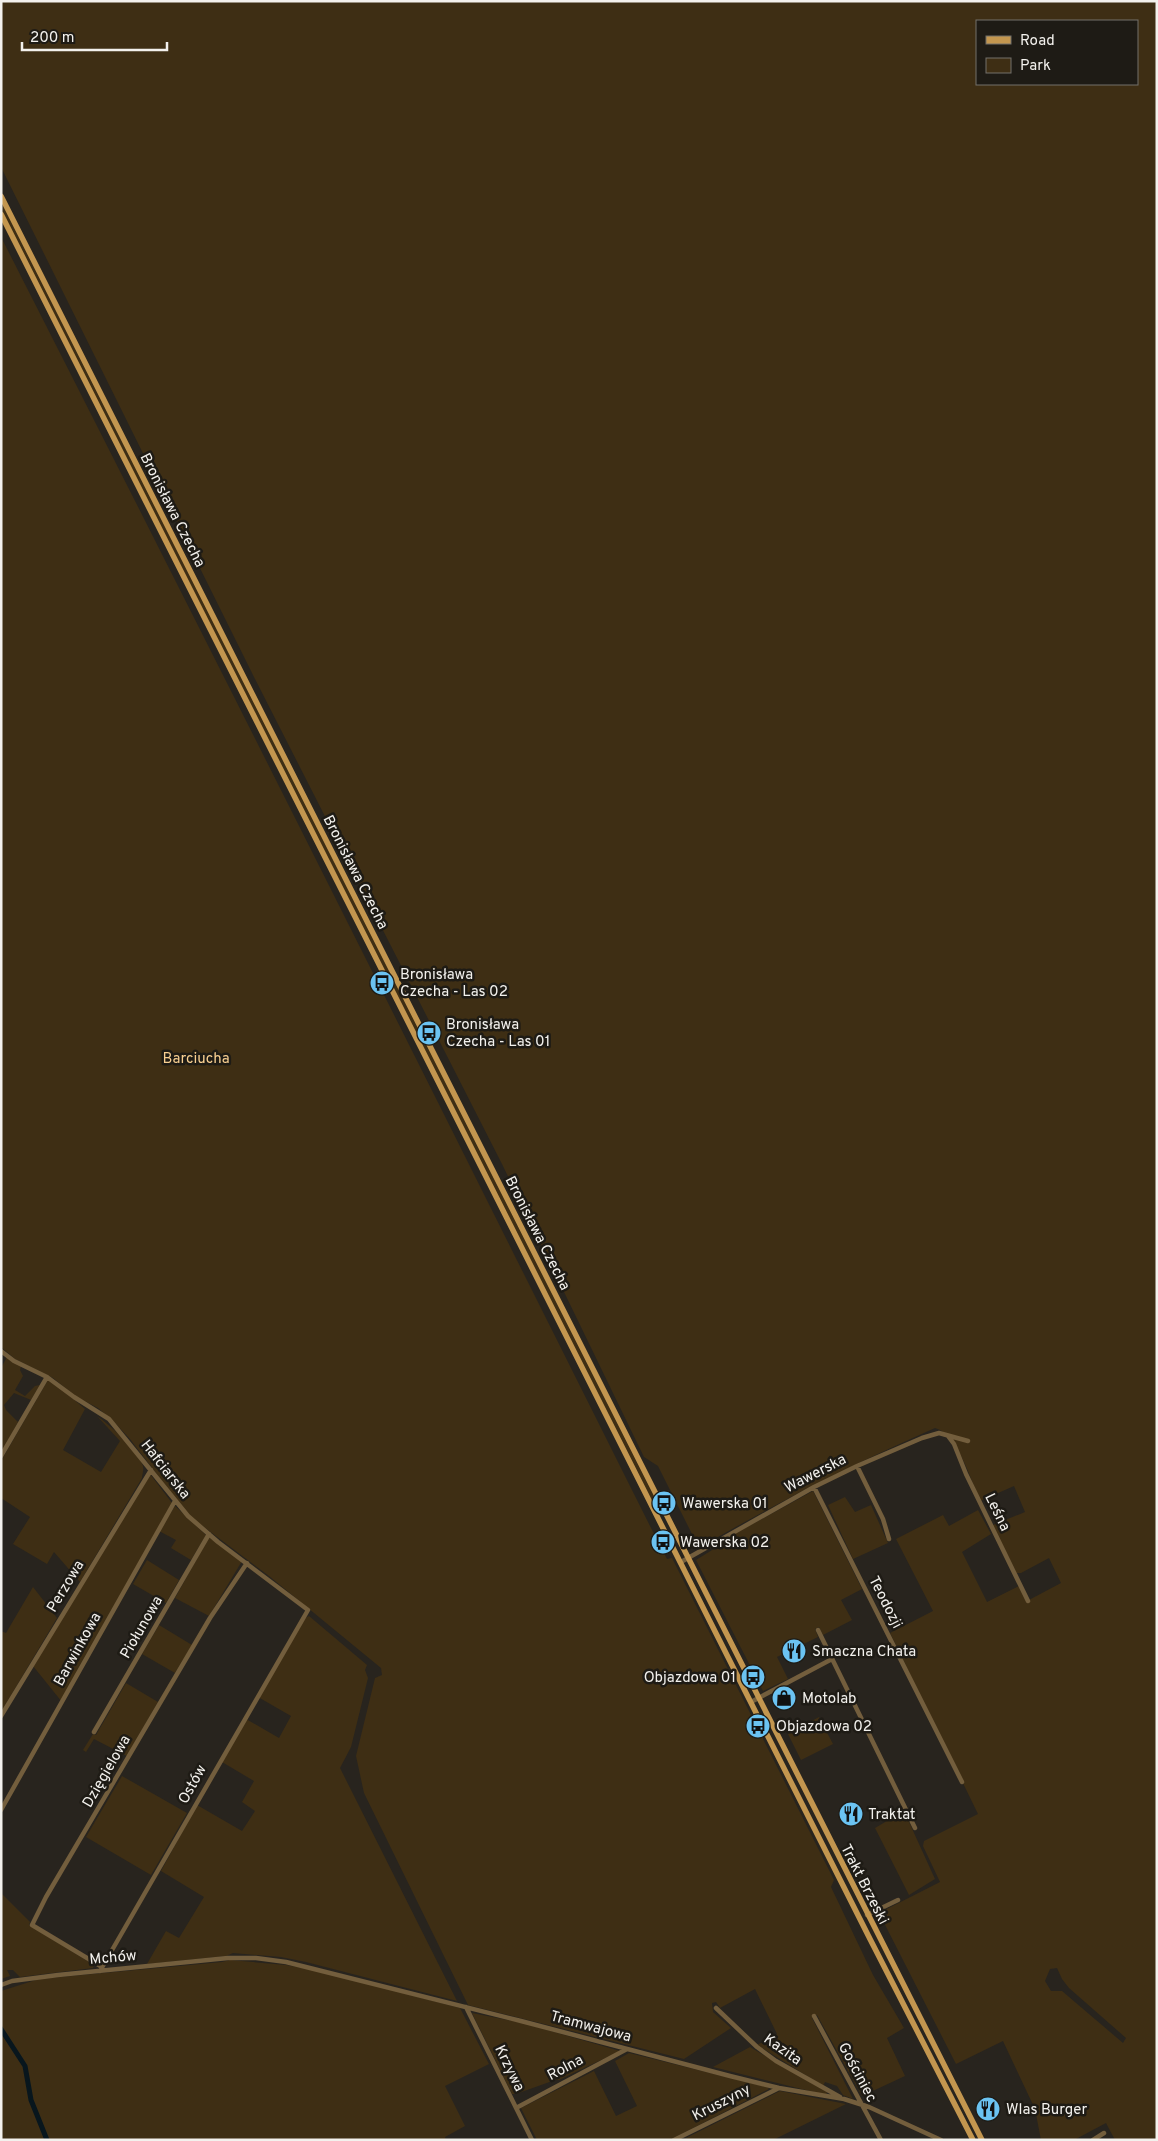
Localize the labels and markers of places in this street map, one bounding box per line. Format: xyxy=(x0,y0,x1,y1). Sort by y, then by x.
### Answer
place label: Bronisława Czecha - Las 02 xyxy=(400,966,508,1002)
bus stop icon: Bronisława Czecha - Las 02 xyxy=(369,970,395,996)
place label: Bronisława Czecha - Las 01 xyxy=(446,1016,550,1052)
bus stop icon: Bronisława Czecha - Las 01 xyxy=(416,1020,442,1046)
bus stop icon: Wawerska 01 xyxy=(651,1490,677,1516)
place label: Wawerska 01 xyxy=(682,1495,768,1514)
bus stop icon: Wawerska 02 xyxy=(650,1529,676,1555)
place label: Wawerska 02 xyxy=(680,1534,769,1553)
restaurant icon: Smaczna Chata xyxy=(781,1638,807,1664)
place label: Smaczna Chata xyxy=(812,1643,916,1662)
bus stop icon: Objazdowa 01 xyxy=(740,1664,766,1690)
place label: Objazdowa 01 xyxy=(644,1669,736,1688)
shop icon: Motolab xyxy=(771,1685,797,1711)
place label: Motolab xyxy=(802,1690,856,1709)
bus stop icon: Objazdowa 02 xyxy=(745,1713,771,1739)
place label: Objazdowa 02 xyxy=(776,1718,872,1737)
restaurant icon: Traktat xyxy=(838,1801,864,1827)
place label: Traktat xyxy=(868,1806,916,1825)
restaurant icon: Wlas Burger xyxy=(975,2096,1001,2122)
place label: Wlas Burger xyxy=(1006,2101,1087,2120)

